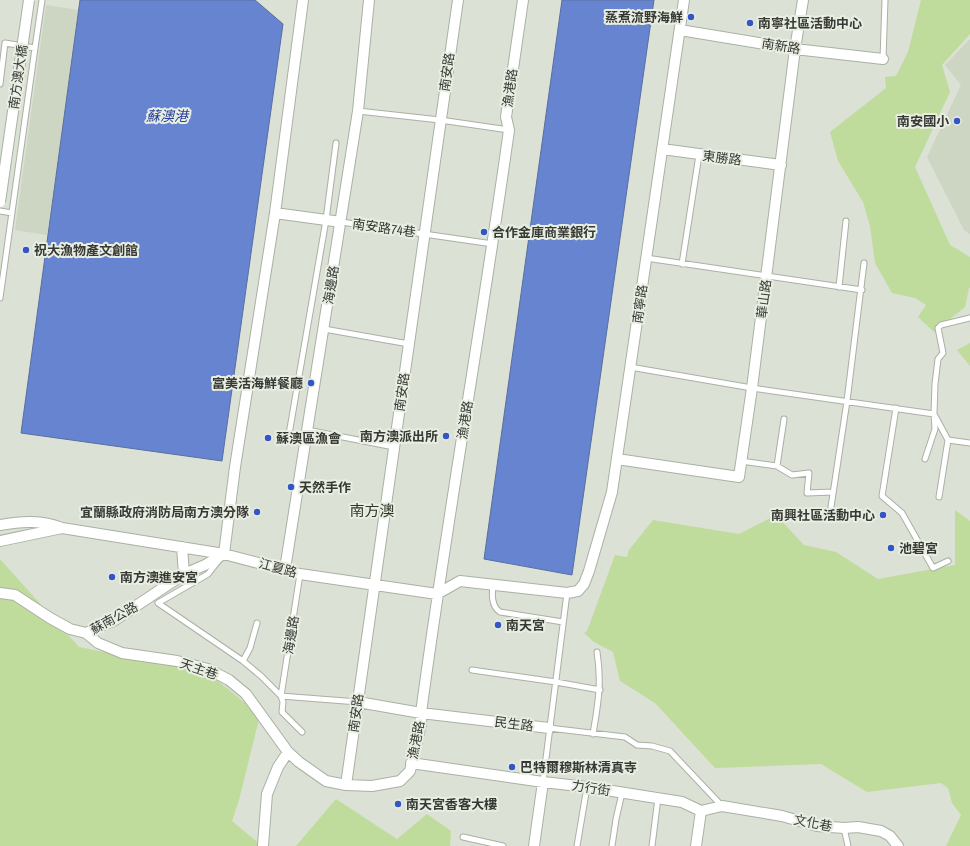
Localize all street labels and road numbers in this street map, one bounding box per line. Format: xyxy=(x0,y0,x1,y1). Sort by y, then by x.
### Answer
street label: 南新路 xyxy=(760,35,802,57)
street label: 南方澳大橋 xyxy=(5,44,31,110)
street label: 南安路 xyxy=(436,51,458,93)
street label: 漁港路 xyxy=(499,67,521,109)
street label: 東勝路 xyxy=(702,147,742,169)
street label: 南安路74巷 xyxy=(351,215,417,241)
street label: 海邊路 xyxy=(320,264,342,306)
street label: 華山路 xyxy=(753,279,775,319)
street label: 南寧路 xyxy=(629,283,651,325)
street label: 南安路 xyxy=(391,371,413,413)
street label: 漁港路 xyxy=(454,399,476,441)
street label: 江夏路 xyxy=(257,555,299,581)
street label: 蘇南公路 xyxy=(87,598,141,638)
street label: 海邊路 xyxy=(280,614,302,656)
street label: 天主巷 xyxy=(178,655,220,683)
street label: 南安路 xyxy=(345,692,367,734)
street label: 民生路 xyxy=(494,713,534,735)
street label: 漁港路 xyxy=(404,719,428,761)
street label: 力行街 xyxy=(570,777,612,799)
street label: 文化巷 xyxy=(792,811,834,835)

